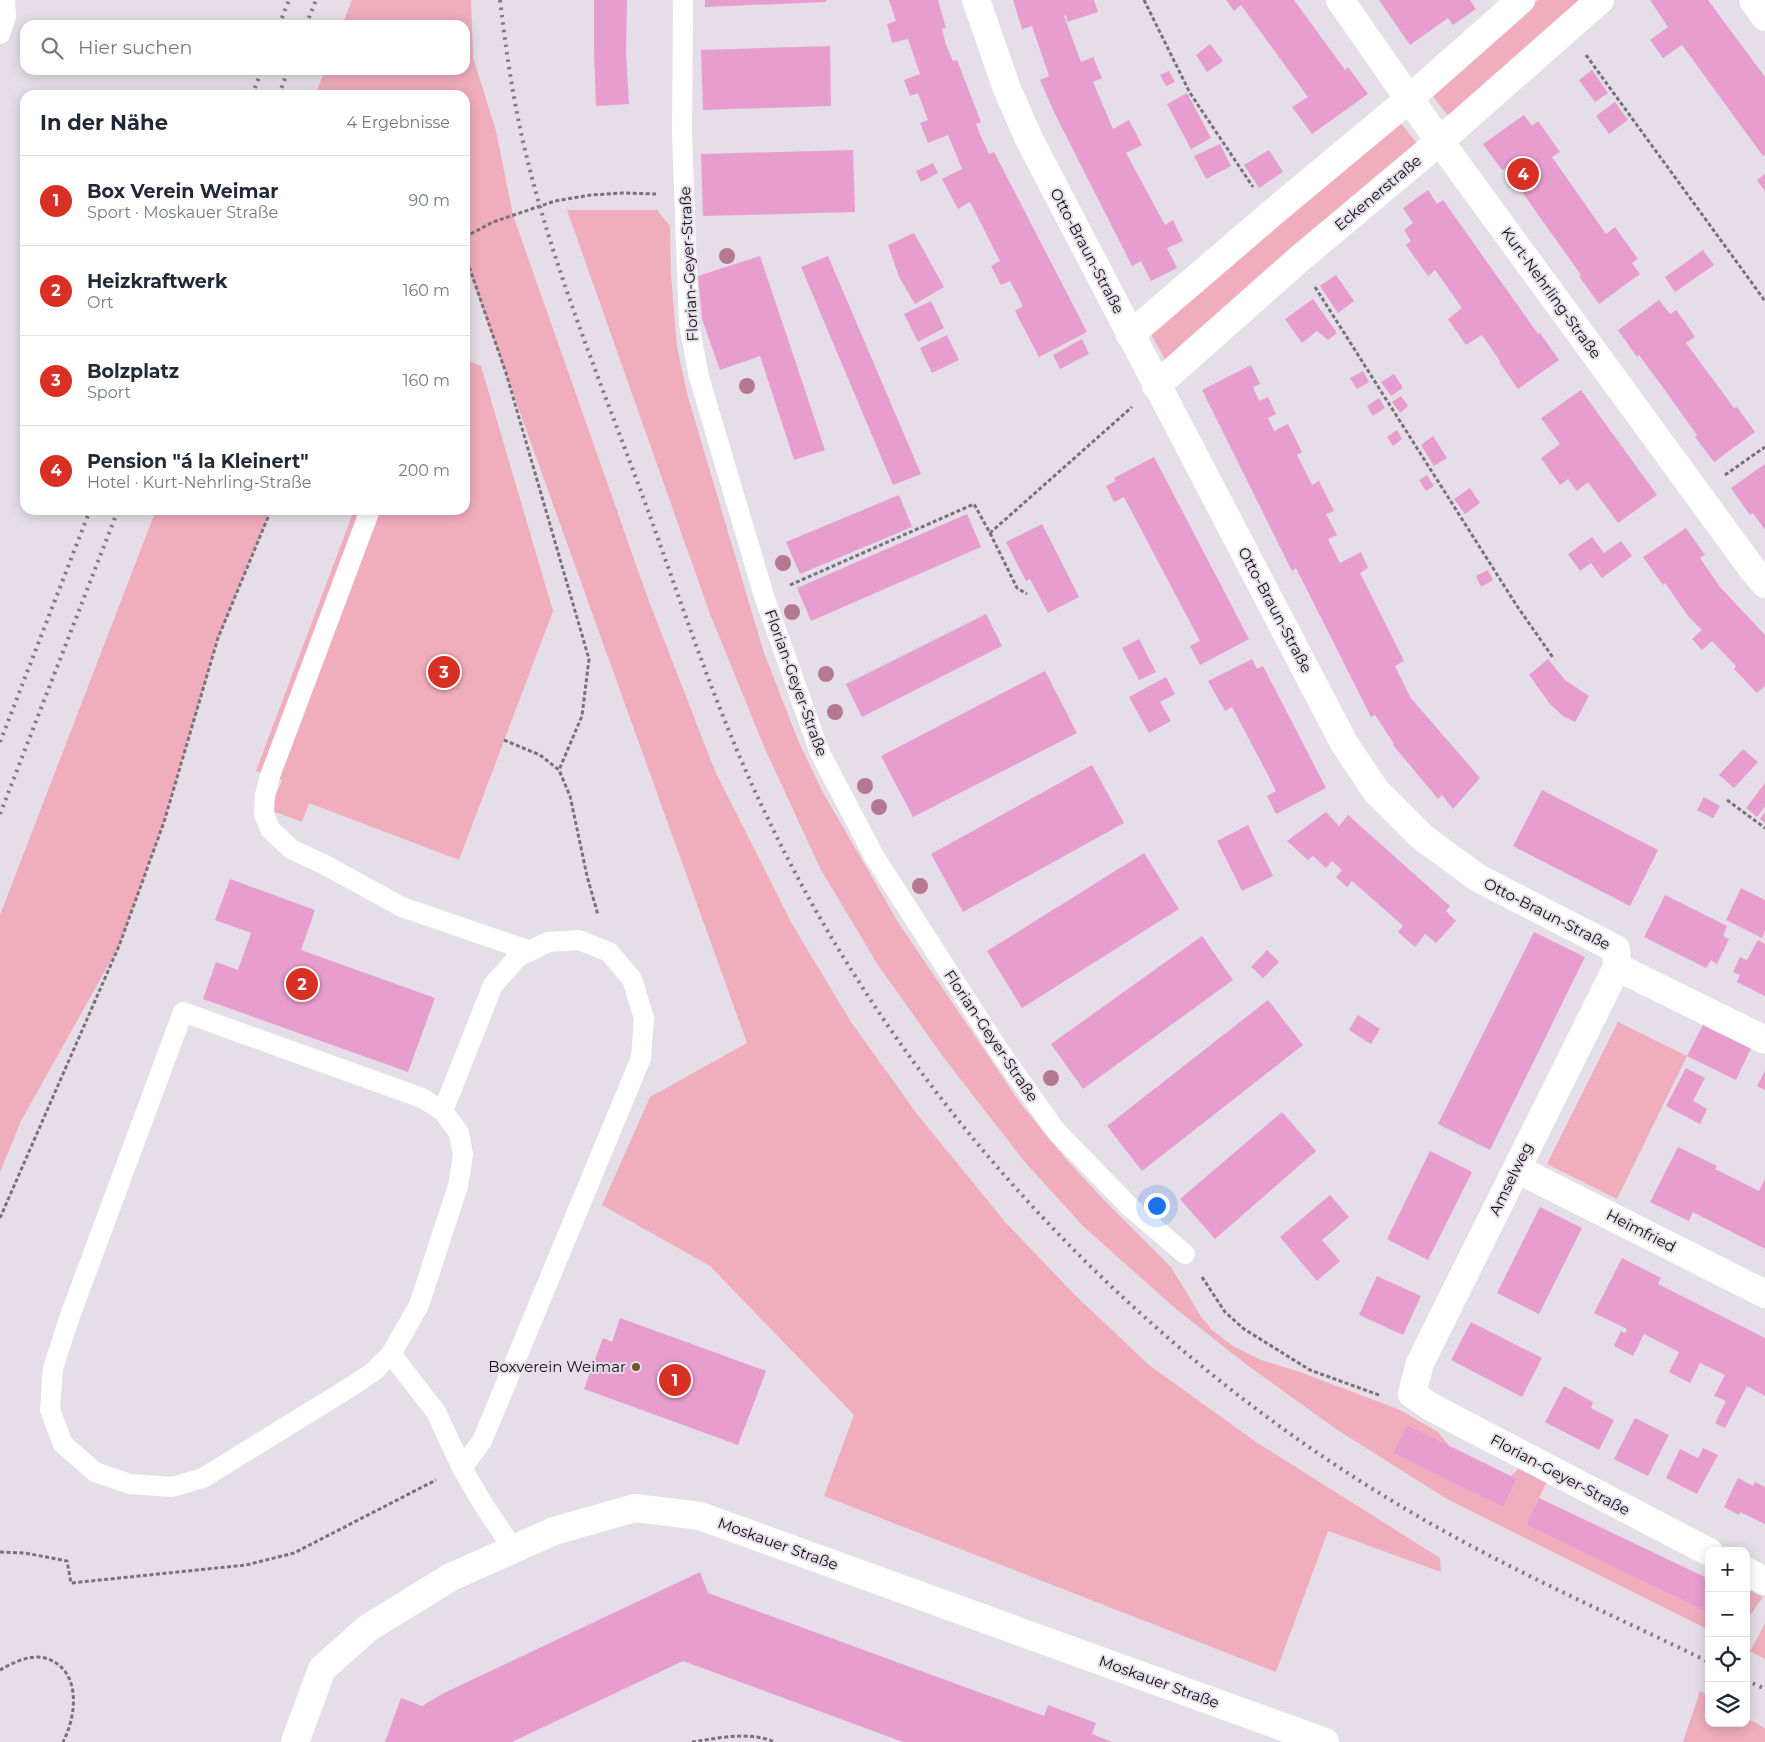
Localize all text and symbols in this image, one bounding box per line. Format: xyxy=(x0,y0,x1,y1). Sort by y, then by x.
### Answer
search box xyxy=(20,20,470,75)
icon: search xyxy=(38,34,66,62)
text: Hier suchen xyxy=(78,36,192,59)
text: In der Nähe xyxy=(40,110,168,135)
text: 4 Ergebnisse xyxy=(346,113,450,132)
street label: Eckenerstraße xyxy=(1330,151,1425,235)
pin: 4 xyxy=(1507,155,1539,193)
text: Box Verein Weimar xyxy=(87,180,278,203)
street label: Otto-Braun-Straße xyxy=(1046,185,1129,317)
street label: Florian-Geyer-Straße xyxy=(675,186,702,342)
text: 1 xyxy=(53,191,59,210)
text: 90 m xyxy=(408,191,450,210)
text: Sport · Moskauer Straße xyxy=(87,203,278,222)
street label: Kurt-Nehrling-Straße xyxy=(1497,223,1606,362)
text: Heizkraftwerk xyxy=(87,270,227,293)
text: 2 xyxy=(51,281,61,300)
text: 160 m xyxy=(403,281,450,300)
text: Ort xyxy=(87,293,114,312)
text: Bolzplatz xyxy=(87,360,179,383)
text: 3 xyxy=(51,371,61,390)
text: 160 m xyxy=(403,371,450,390)
text: Sport xyxy=(87,383,131,402)
text: Pension "á la Kleinert" xyxy=(87,450,309,473)
text: 4 xyxy=(50,461,62,480)
text: 200 m xyxy=(399,461,450,480)
text: Hotel · Kurt-Nehrling-Straße xyxy=(87,473,311,492)
street label: Otto-Braun-Straße xyxy=(1234,544,1317,676)
street label: Florian-Geyer-Straße xyxy=(761,607,832,759)
pin: 3 xyxy=(428,653,460,691)
street label: Otto-Braun-Straße xyxy=(1481,873,1614,954)
pin: 2 xyxy=(286,965,318,1003)
street label: Florian-Geyer-Straße xyxy=(940,966,1043,1105)
street label: Amselweg xyxy=(1485,1139,1536,1219)
your location xyxy=(1144,1193,1170,1219)
street label: Heimfried xyxy=(1603,1205,1679,1256)
place label: Boxverein Weimar xyxy=(488,1357,626,1376)
marker: Boxverein Weimar xyxy=(630,1361,642,1373)
pin: 1 xyxy=(659,1361,691,1399)
street label: Florian-Geyer-Straße xyxy=(1487,1430,1633,1519)
street label: Moskauer Straße xyxy=(716,1513,841,1574)
map controls xyxy=(1705,1547,1750,1727)
button: + xyxy=(1705,1547,1750,1592)
button: − xyxy=(1705,1592,1750,1637)
button: locate xyxy=(1705,1637,1750,1682)
street label: Moskauer Straße xyxy=(1097,1651,1222,1712)
button: layers xyxy=(1705,1682,1750,1727)

